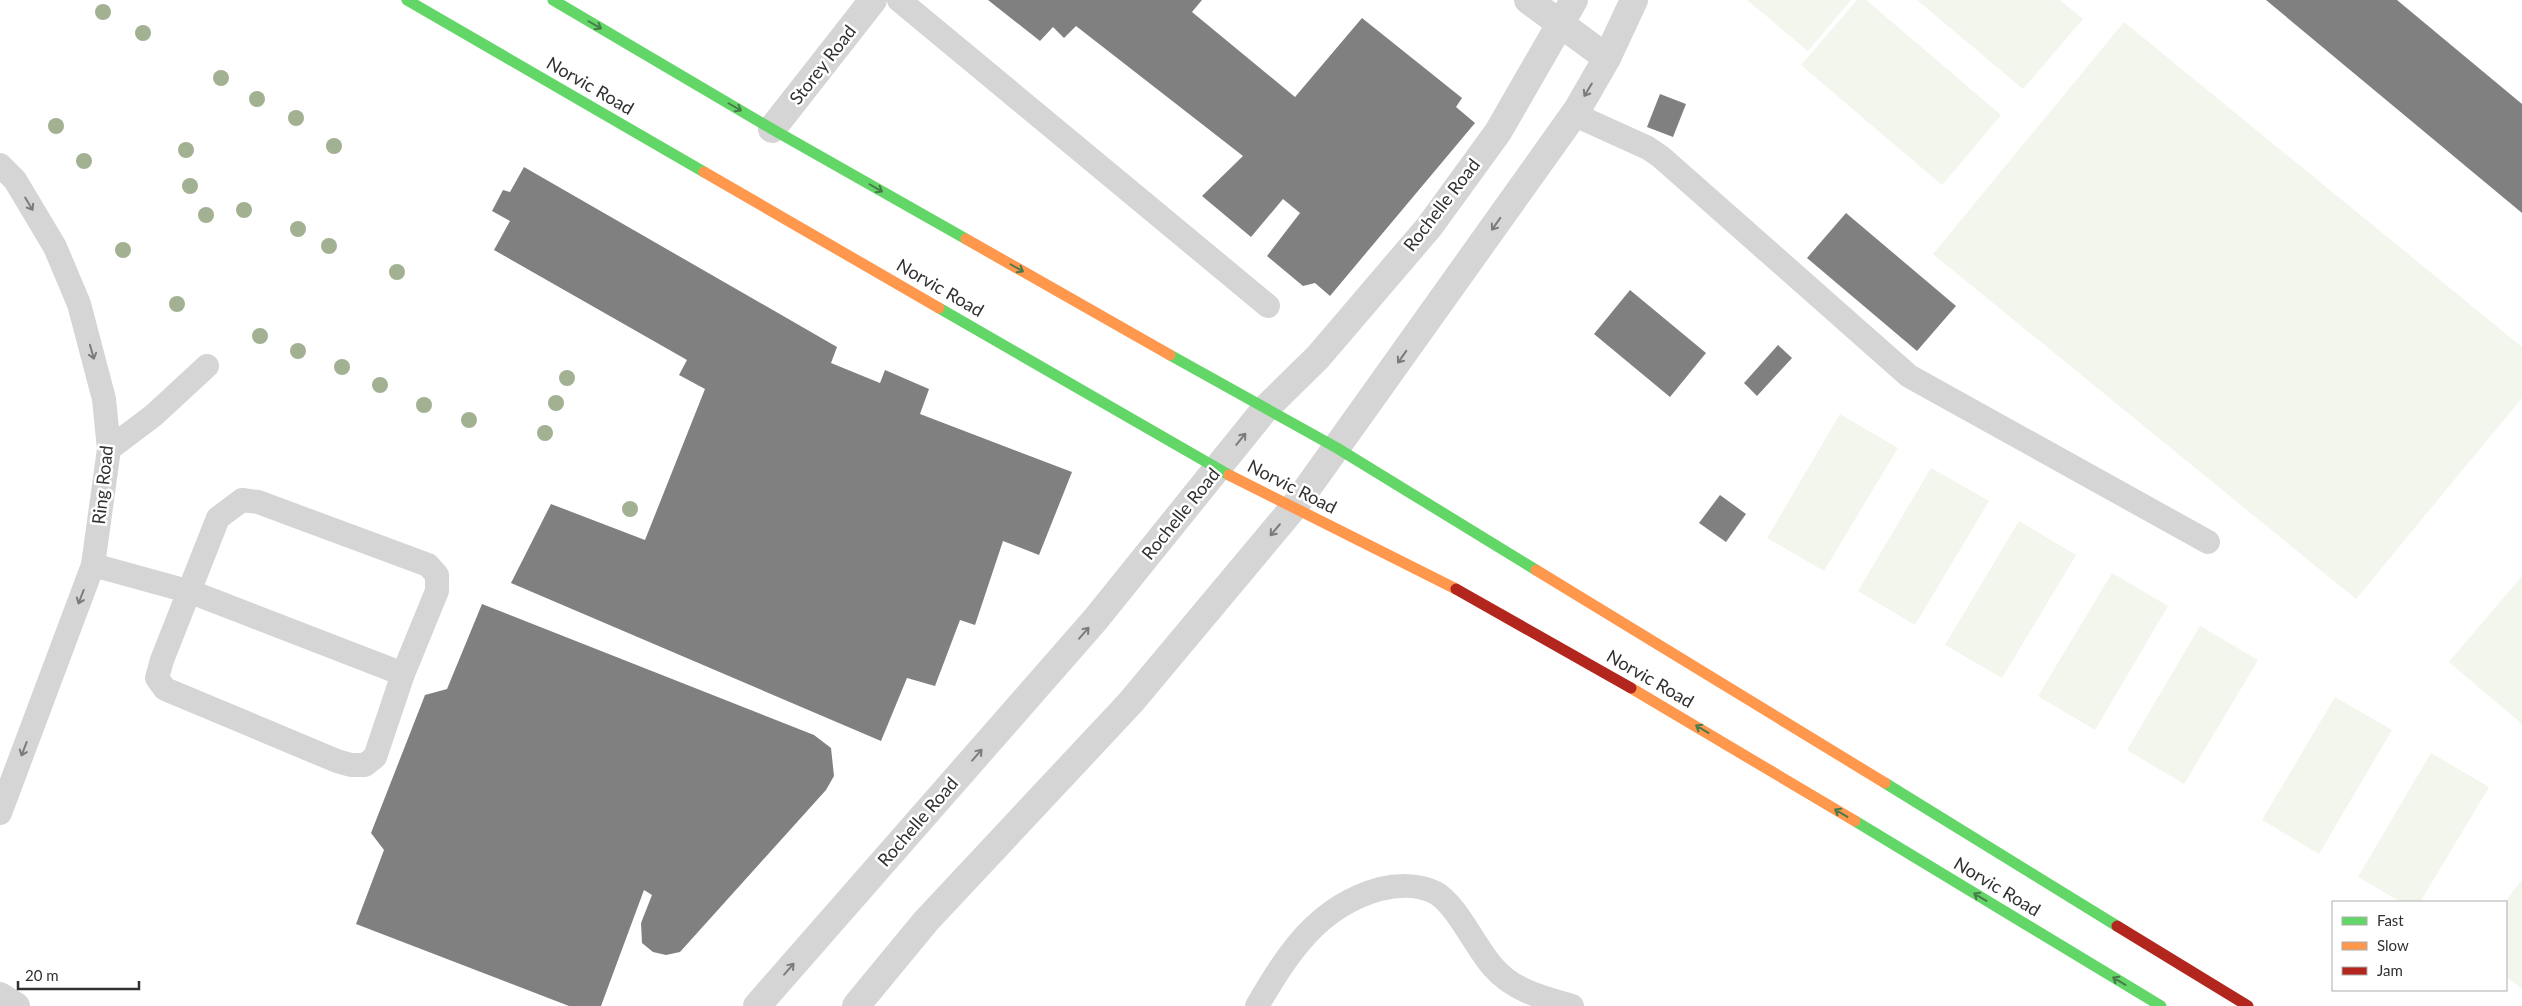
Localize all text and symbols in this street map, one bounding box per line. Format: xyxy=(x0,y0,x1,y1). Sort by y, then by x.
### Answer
one-way arrow xyxy=(587,20,601,30)
street label: Storey Road xyxy=(784,20,860,109)
street label: Norvic Road xyxy=(543,51,638,119)
one-way arrow xyxy=(1583,83,1593,97)
one-way arrow xyxy=(727,102,741,112)
street label: Rochelle Road xyxy=(1398,154,1484,255)
one-way arrow xyxy=(868,183,882,193)
one-way arrow xyxy=(24,196,34,210)
one-way arrow xyxy=(1491,217,1501,231)
street label: Norvic Road xyxy=(893,253,988,321)
one-way arrow xyxy=(1009,264,1023,274)
one-way arrow xyxy=(88,344,98,360)
one-way arrow xyxy=(1397,349,1407,363)
one-way arrow xyxy=(1236,432,1247,445)
street label: Ring Road xyxy=(87,444,117,526)
street label: Norvic Road xyxy=(1244,454,1341,518)
street label: Rochelle Road xyxy=(1137,463,1224,564)
one-way arrow xyxy=(1270,523,1281,536)
one-way arrow xyxy=(76,589,85,605)
one-way arrow xyxy=(1078,626,1090,639)
street label: Norvic Road xyxy=(1603,644,1698,712)
one-way arrow xyxy=(1695,723,1709,733)
one-way arrow xyxy=(19,741,28,757)
one-way arrow xyxy=(971,749,982,762)
street label: Rochelle Road xyxy=(872,772,962,871)
one-way arrow xyxy=(1834,807,1848,817)
street label: Norvic Road xyxy=(1950,852,2045,921)
one-way arrow xyxy=(1973,891,1987,901)
legend xyxy=(2332,901,2507,991)
text: Fast xyxy=(2377,911,2404,929)
text: Slow xyxy=(2377,936,2409,954)
scale bar xyxy=(18,958,139,990)
text: Jam xyxy=(2377,961,2403,979)
one-way arrow xyxy=(783,963,795,976)
text: 20 m xyxy=(25,966,59,984)
one-way arrow xyxy=(2112,975,2126,985)

